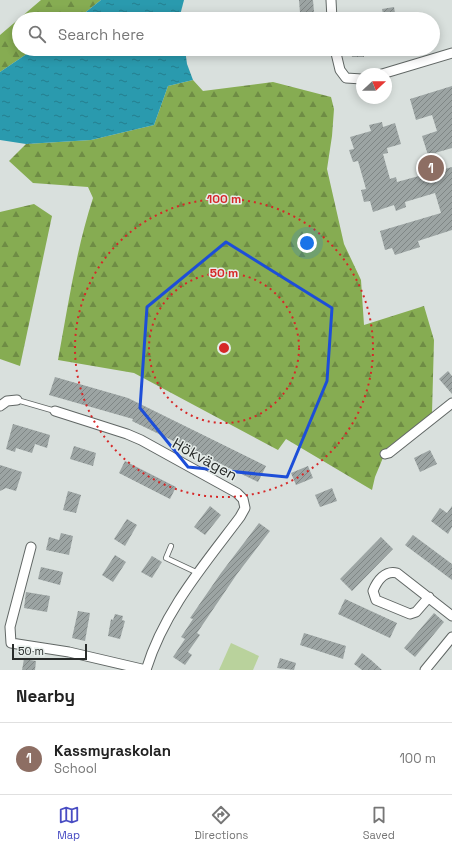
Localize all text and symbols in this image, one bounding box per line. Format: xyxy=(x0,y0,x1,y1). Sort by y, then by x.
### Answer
search box xyxy=(12,12,440,56)
icon: search xyxy=(26,23,48,45)
text: Search here xyxy=(58,25,144,44)
north arrow xyxy=(356,68,392,104)
pin: 1 xyxy=(418,153,444,183)
text: 100 m xyxy=(207,191,241,207)
your location xyxy=(297,233,317,253)
text: 50 m xyxy=(210,265,238,281)
centre of rings xyxy=(217,341,231,355)
street label: Hökvägen xyxy=(169,433,241,485)
scale bar xyxy=(12,642,87,661)
text: 50 m xyxy=(18,644,44,658)
text: Nearby xyxy=(16,685,75,707)
text: Kassmyraskolan xyxy=(54,741,171,760)
text: 1 xyxy=(26,750,32,767)
text: 100 m xyxy=(399,750,436,767)
text: School xyxy=(54,760,97,777)
tab: Map xyxy=(57,804,80,842)
tab: Directions xyxy=(194,804,248,842)
tab: Saved xyxy=(363,804,395,842)

